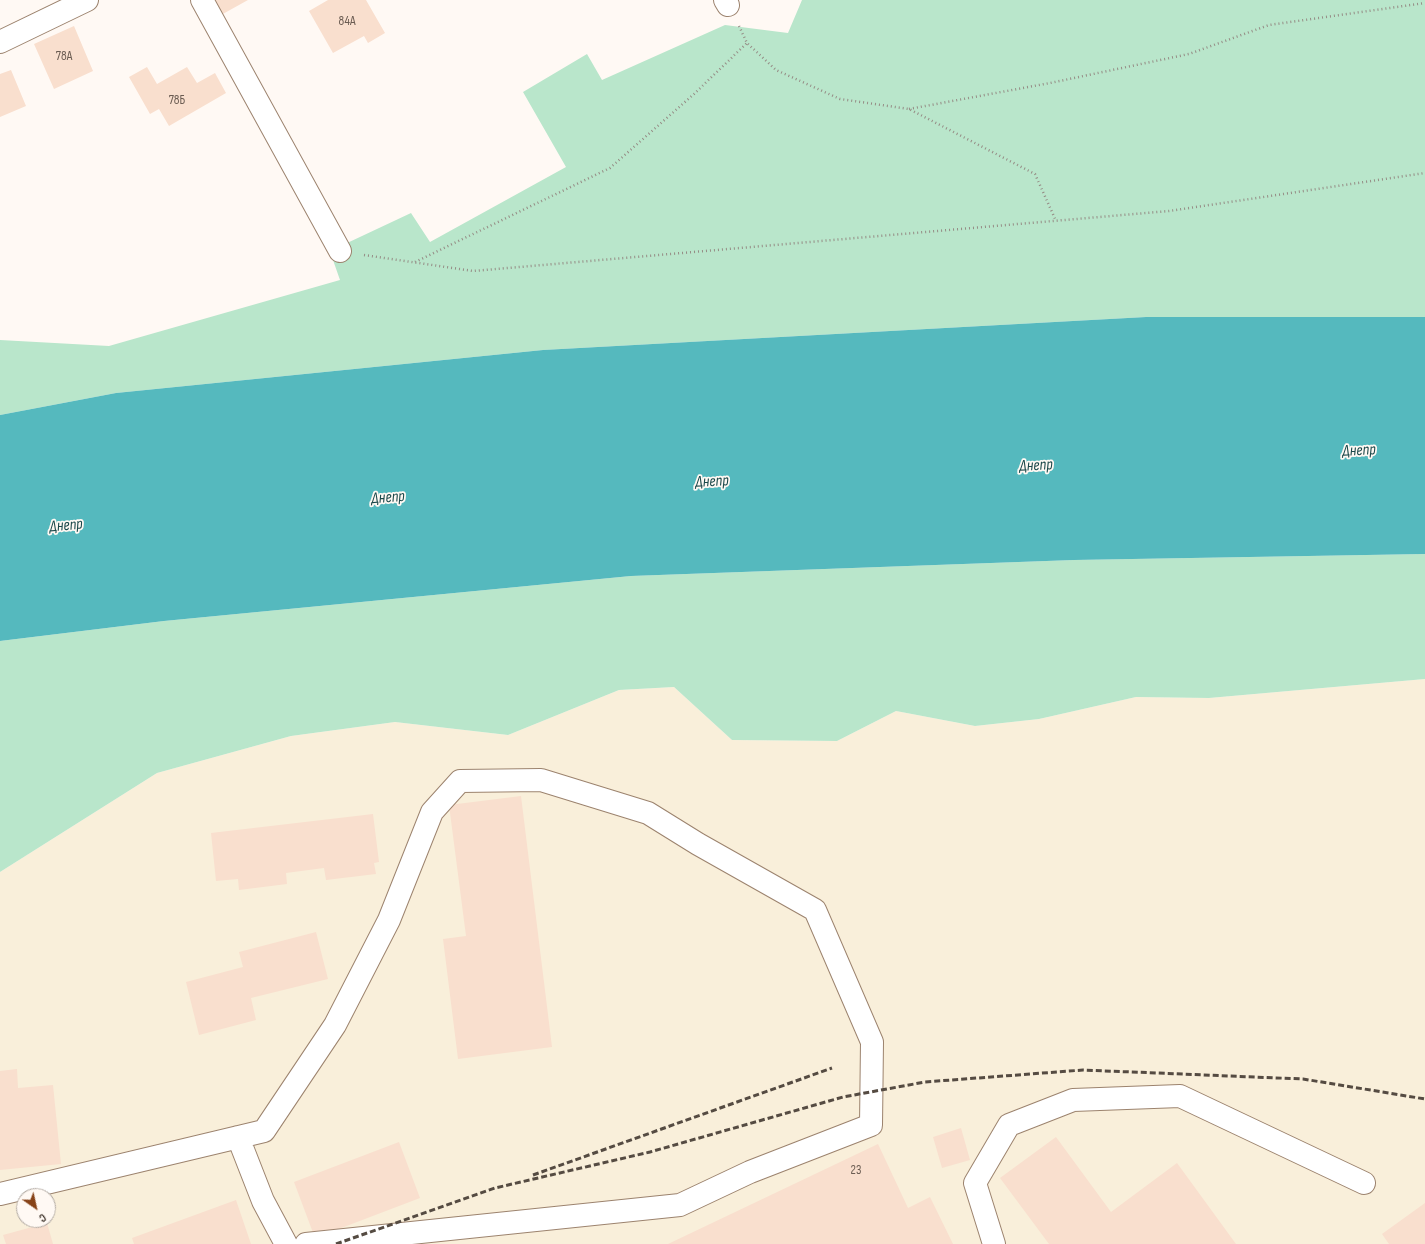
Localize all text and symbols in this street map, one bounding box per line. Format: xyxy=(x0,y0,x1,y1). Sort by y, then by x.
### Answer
house number: 84А xyxy=(339,14,355,30)
house number: 78А xyxy=(56,49,72,65)
house number: 78Б xyxy=(169,93,185,109)
water label: Днепр xyxy=(1342,441,1376,461)
water label: Днепр xyxy=(1019,456,1053,476)
water label: Днепр xyxy=(695,472,729,492)
water label: Днепр xyxy=(371,487,405,509)
water label: Днепр xyxy=(48,515,84,537)
house number: 23 xyxy=(851,1163,861,1179)
north arrow xyxy=(16,1188,56,1228)
text: С xyxy=(36,1211,48,1225)

